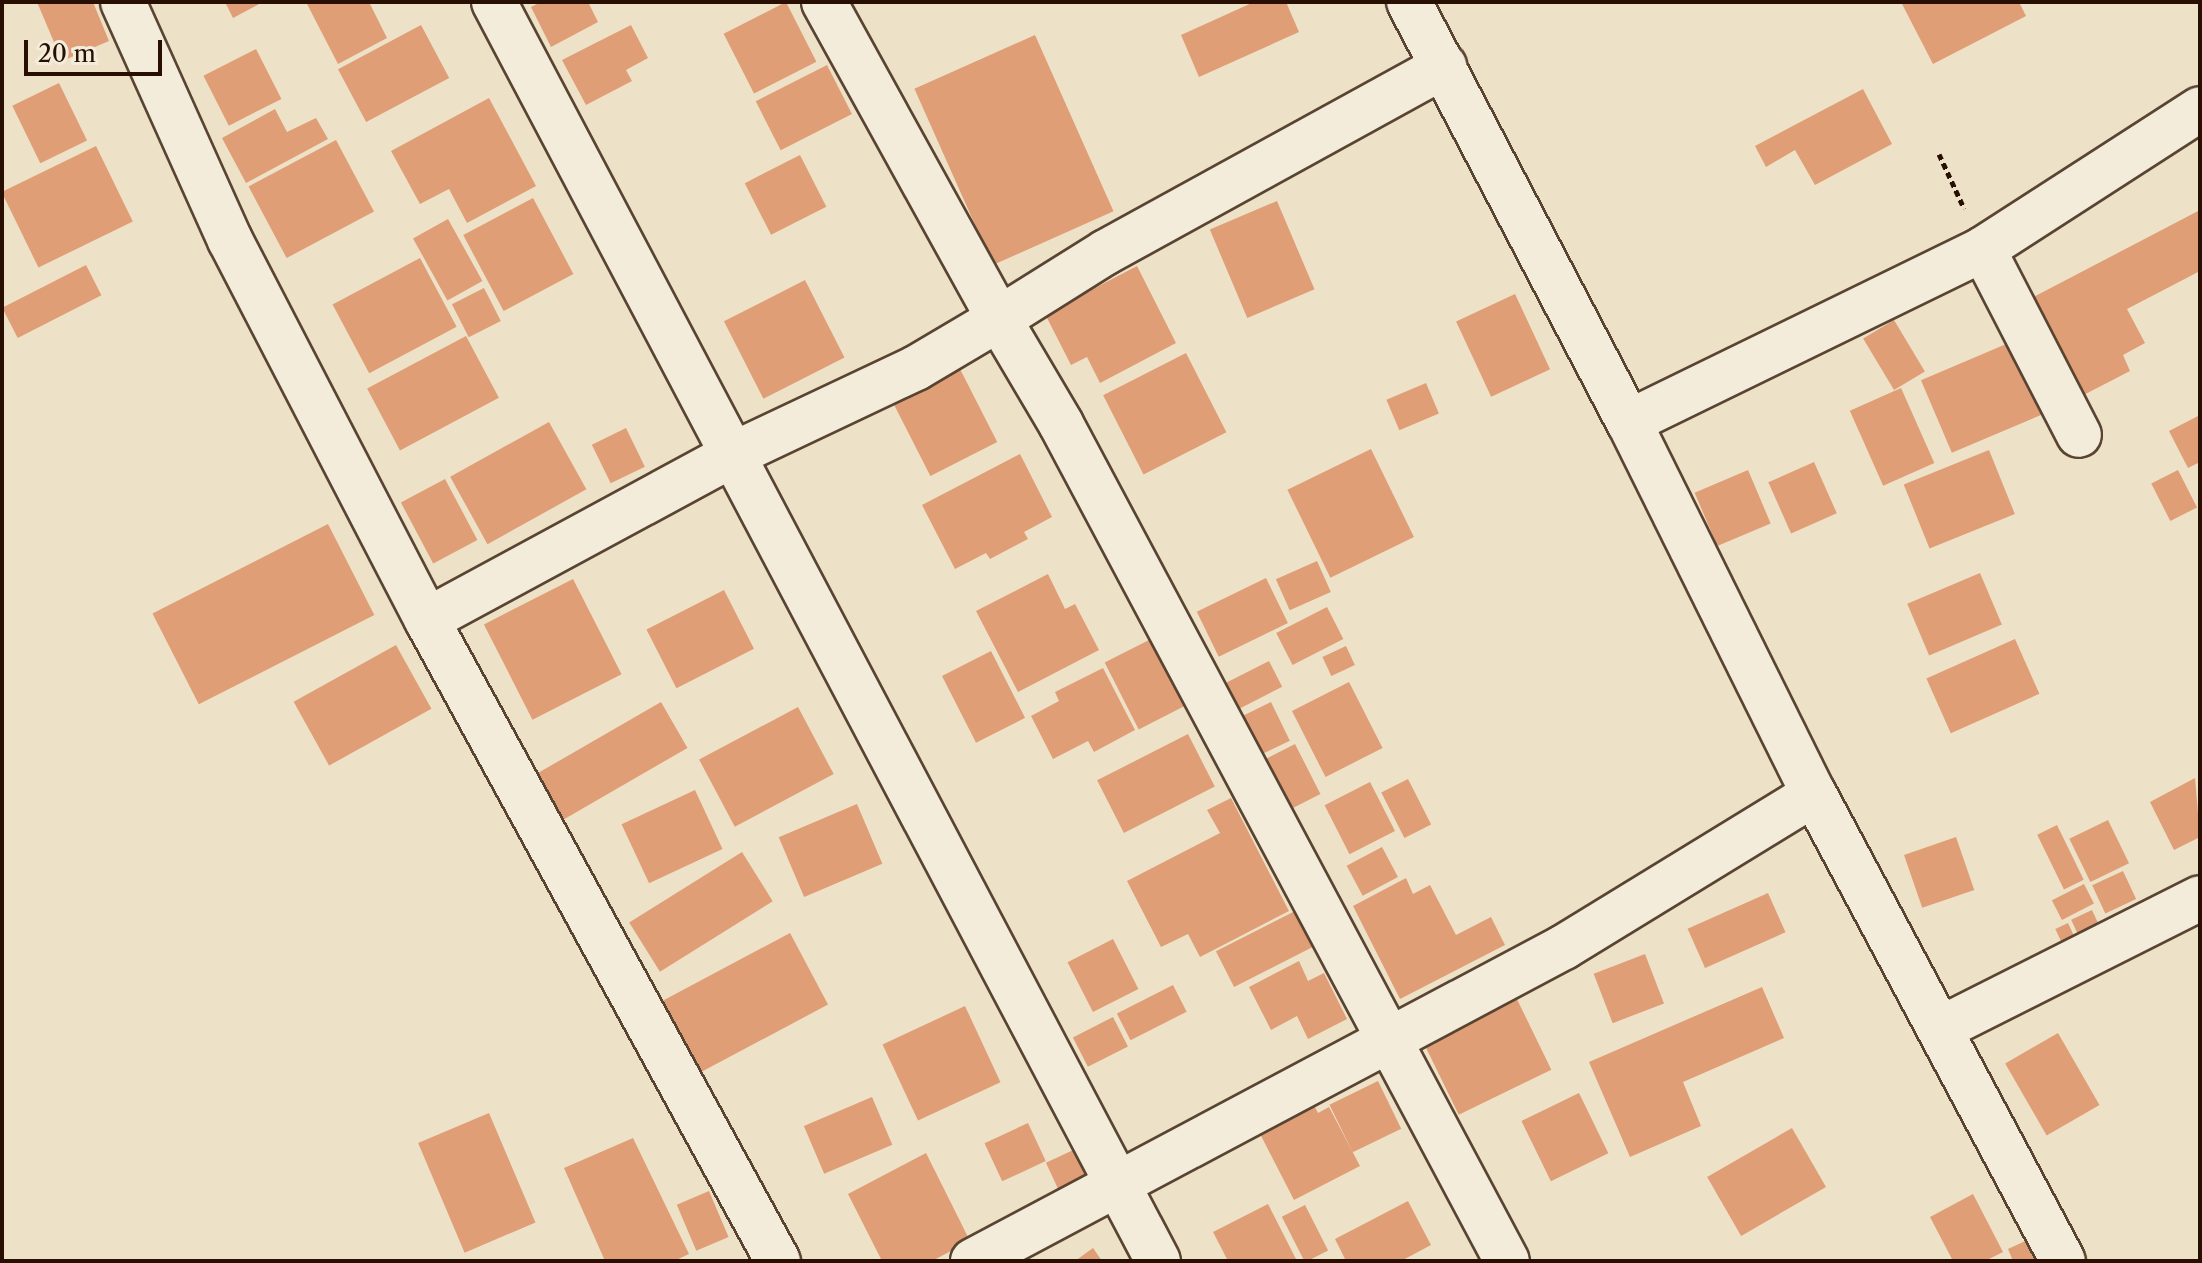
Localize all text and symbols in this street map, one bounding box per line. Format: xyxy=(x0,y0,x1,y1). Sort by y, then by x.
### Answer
scale bar xyxy=(28,24,166,74)
text: 20 m xyxy=(38,39,96,68)

